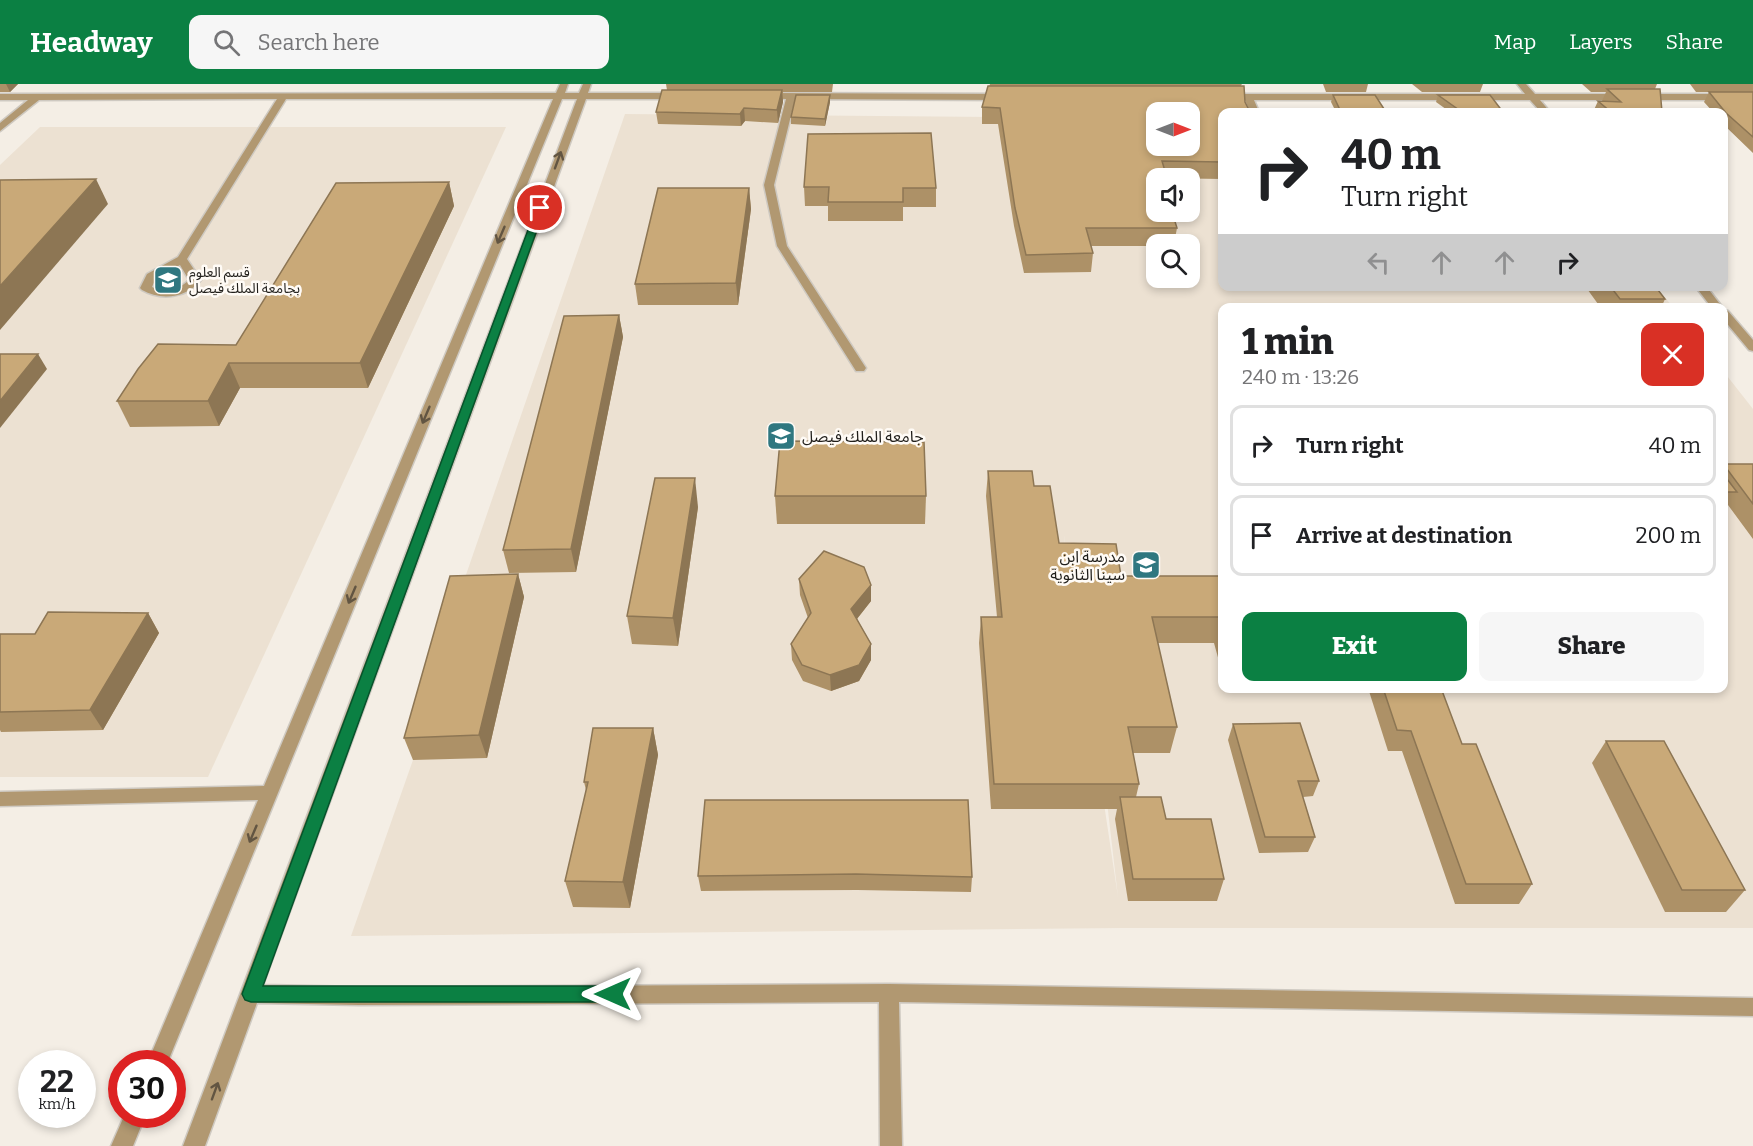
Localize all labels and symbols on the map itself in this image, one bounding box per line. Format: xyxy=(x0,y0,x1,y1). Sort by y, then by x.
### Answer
north arrow xyxy=(1146,102,1200,156)
one-way arrow xyxy=(554,151,565,169)
pin xyxy=(514,182,565,233)
one-way arrow xyxy=(495,225,506,244)
school or university icon: قسم العلوم بجامعة الملك فيصل xyxy=(152,264,184,296)
place label: قسم العلوم بجامعة الملك فيصل xyxy=(189,264,300,297)
one-way arrow xyxy=(420,405,431,424)
school or university icon: جامعة الملك فيصل xyxy=(765,420,797,452)
place label: جامعة الملك فيصل xyxy=(802,427,924,446)
place label: مدرسة ابن سينا الثانوية xyxy=(1050,547,1125,584)
school or university icon: مدرسة ابن سينا الثانوية xyxy=(1130,549,1162,581)
one-way arrow xyxy=(346,586,357,604)
one-way arrow xyxy=(247,824,258,842)
position arrow xyxy=(581,962,645,1026)
speed limit sign: 30 xyxy=(108,1050,186,1128)
one-way arrow xyxy=(210,1082,221,1101)

